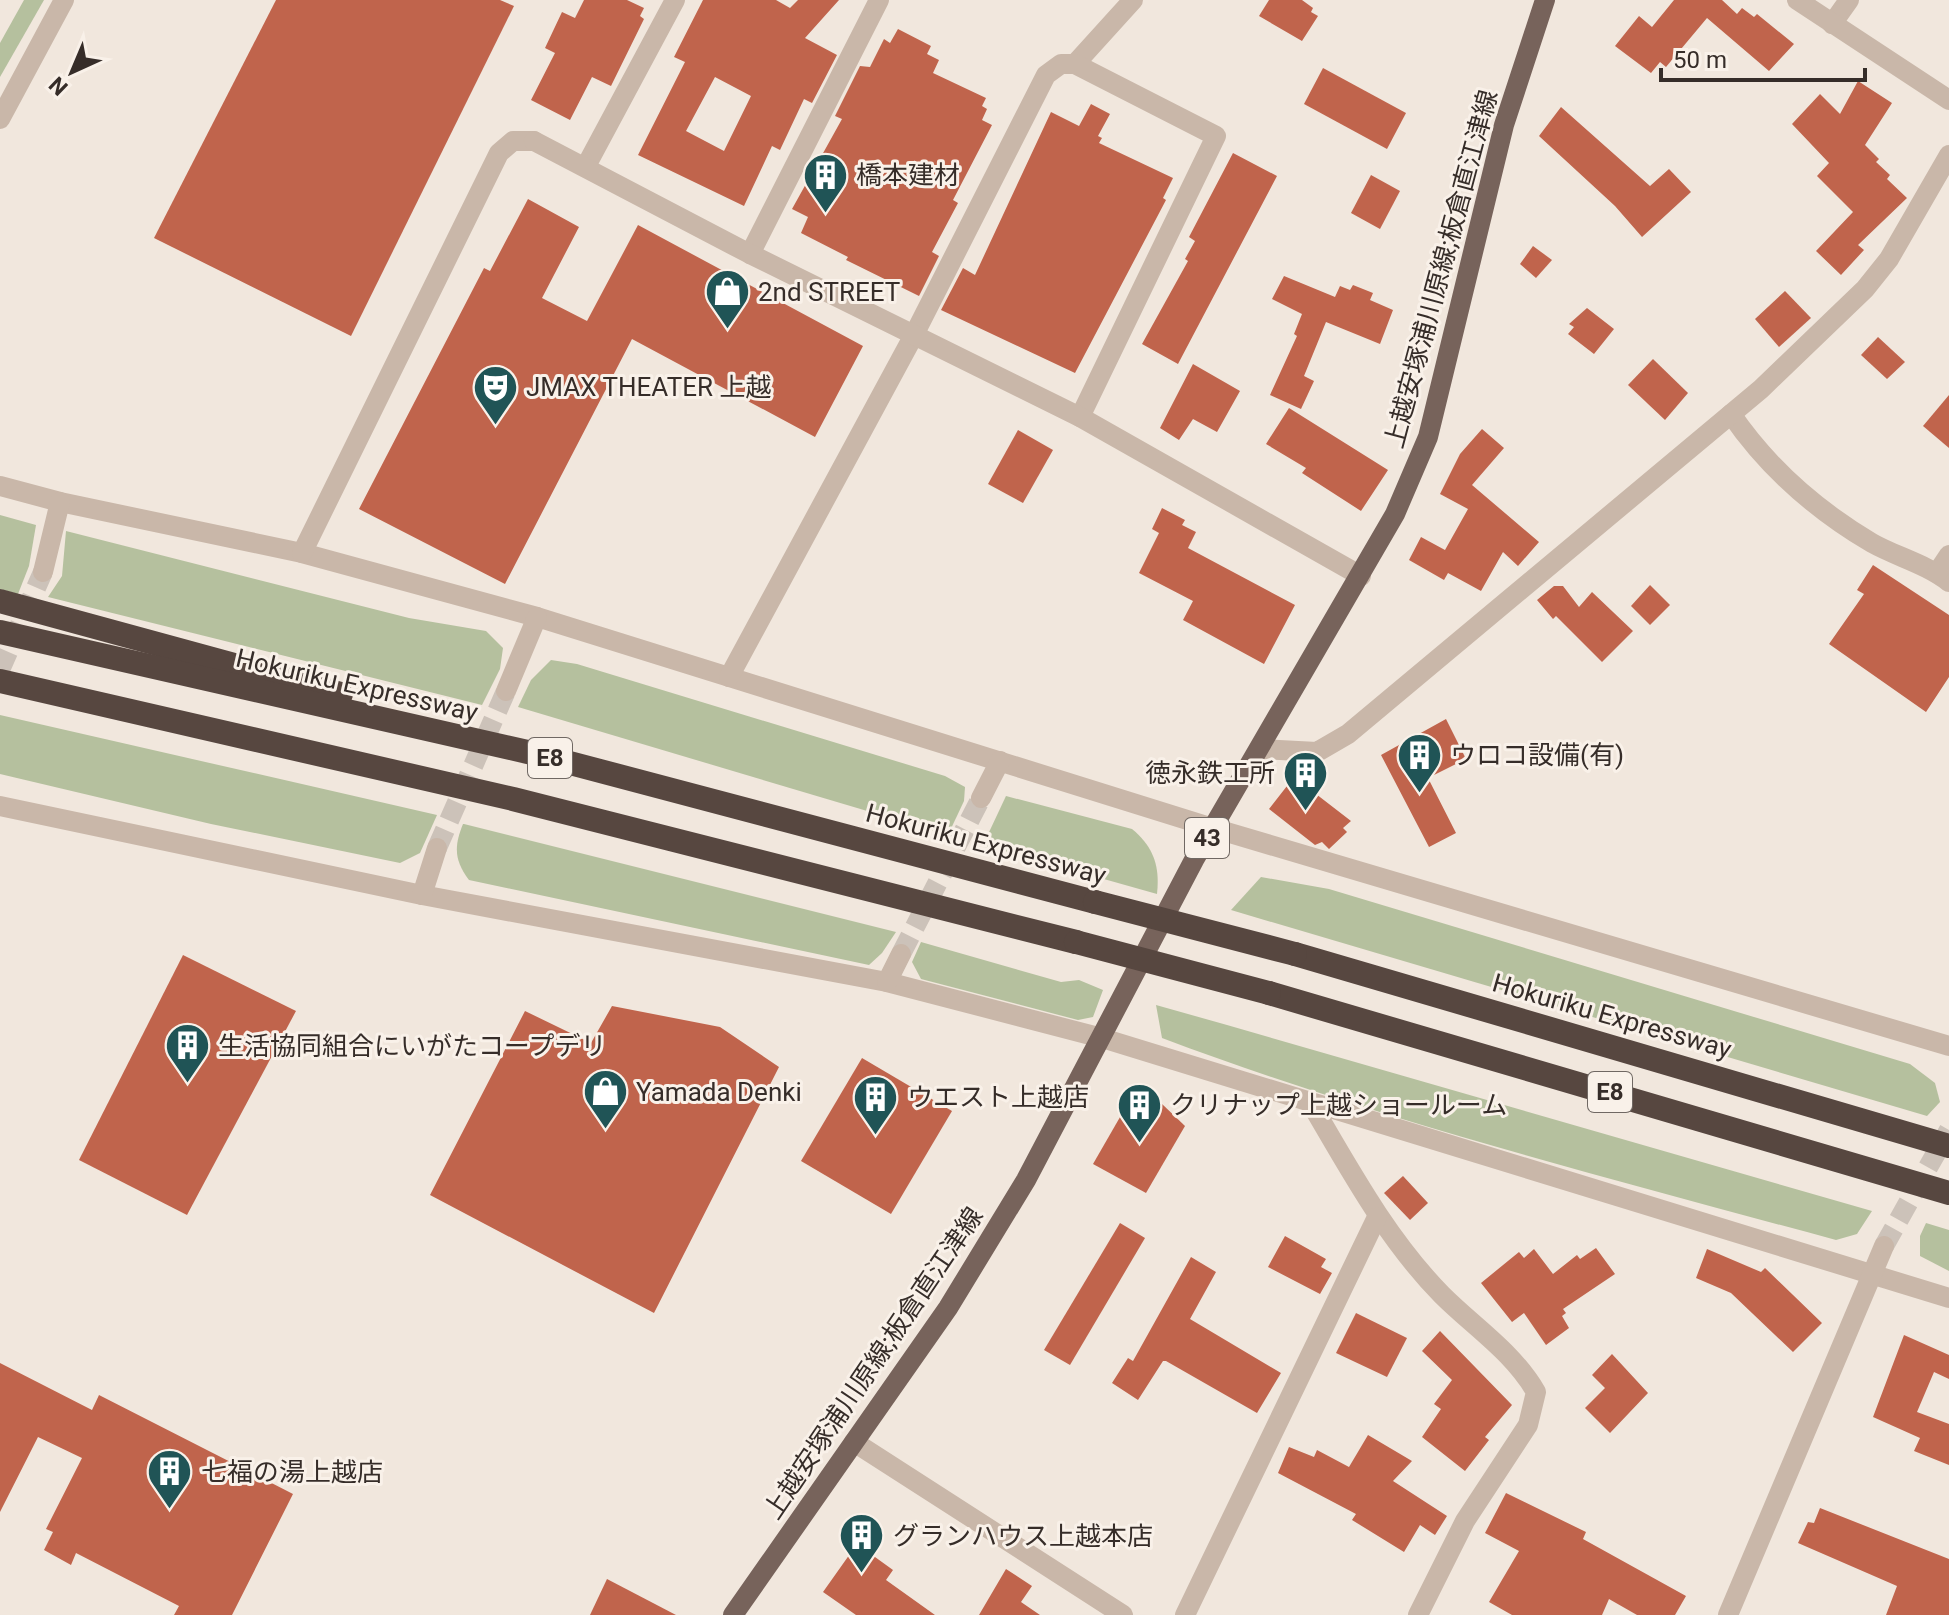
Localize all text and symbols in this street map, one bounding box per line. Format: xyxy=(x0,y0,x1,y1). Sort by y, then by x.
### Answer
north arrow xyxy=(32,32,112,112)
scale bar xyxy=(1661,32,1865,82)
text: 50 m xyxy=(1673,46,1727,74)
text: N xyxy=(44,72,73,100)
street label: 上越安塚浦川原線;板倉直江津線 xyxy=(1379,87,1503,451)
building icon: 橋本建材 xyxy=(801,151,849,214)
place label: 橋本建材 xyxy=(856,160,960,190)
shop icon: 2nd STREET xyxy=(703,268,751,331)
place label: 2nd STREET xyxy=(758,277,900,307)
theatre icon: JMAX THEATER 上越 xyxy=(471,363,519,426)
place label: JMAX THEATER 上越 xyxy=(526,372,771,402)
street label: Hokuriku Expressway xyxy=(233,643,481,727)
building icon: ウロコ設備(有) xyxy=(1395,731,1443,794)
road number: E8 xyxy=(528,738,572,778)
place label: ウロコ設備(有) xyxy=(1450,740,1624,770)
building icon: 徳永鉄工所 xyxy=(1282,749,1330,812)
place label: 徳永鉄工所 xyxy=(1145,758,1275,788)
street label: Hokuriku Expressway xyxy=(863,798,1109,890)
road number: 43 xyxy=(1185,818,1229,858)
street label: Hokuriku Expressway xyxy=(1489,968,1735,1064)
building icon: 生活協同組合にいがたコープデリ xyxy=(163,1022,211,1085)
place label: 生活協同組合にいがたコープデリ xyxy=(218,1031,606,1061)
shop icon: Yamada Denki xyxy=(581,1068,629,1131)
road number: E8 xyxy=(1588,1072,1632,1112)
building icon: ウエスト上越店 xyxy=(852,1073,900,1136)
place label: Yamada Denki xyxy=(636,1077,802,1107)
building icon: クリナップ上越ショールーム xyxy=(1115,1081,1163,1144)
place label: ウエスト上越店 xyxy=(907,1082,1089,1112)
place label: クリナップ上越ショールーム xyxy=(1170,1090,1507,1120)
street label: 上越安塚浦川原線;板倉直江津線 xyxy=(757,1201,989,1525)
building icon: 七福の湯上越店 xyxy=(146,1448,194,1511)
place label: 七福の湯上越店 xyxy=(201,1457,383,1487)
building icon: グランハウス上越本店 xyxy=(838,1512,886,1575)
place label: グランハウス上越本店 xyxy=(893,1521,1153,1551)

